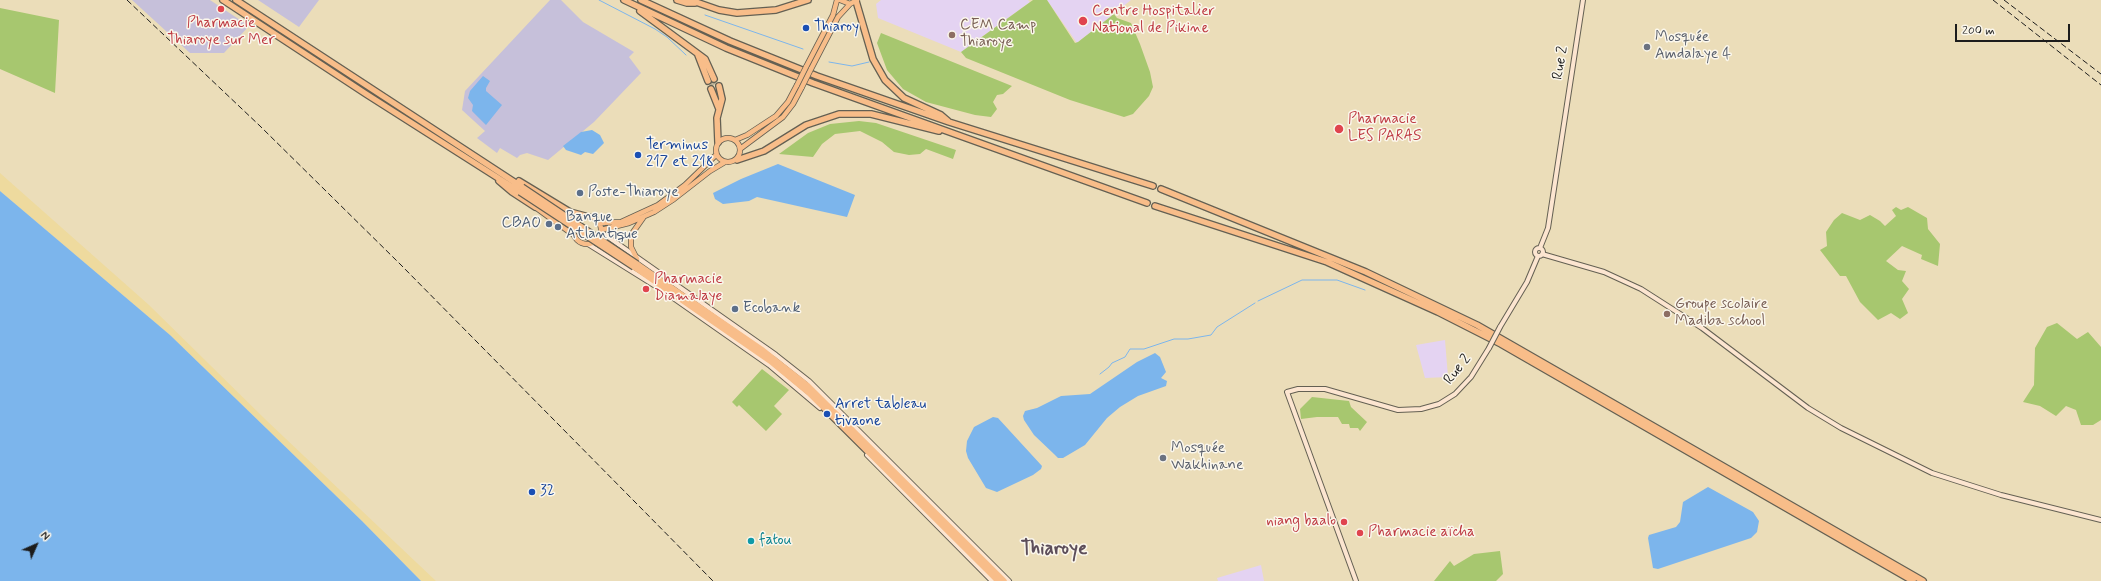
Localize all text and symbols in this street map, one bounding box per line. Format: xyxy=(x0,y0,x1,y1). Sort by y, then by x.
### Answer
place label: Centre Hospitalier National de Pikine xyxy=(1092,3,1215,38)
marker: Pharmacie Thiaroye sur Mer xyxy=(216,4,226,14)
place label: Pharmacie Thiaroye sur Mer xyxy=(167,15,275,50)
marker: Centre Hospitalier National de Pikine xyxy=(1077,15,1089,27)
scale bar xyxy=(1957,16,2072,42)
place label: CEM Camp Thiaroye xyxy=(960,17,1036,52)
place label: Thiaroy xyxy=(814,19,859,37)
marker: Thiaroy xyxy=(801,23,811,33)
text: 200 m xyxy=(1962,23,1995,39)
place label: Mosquée Amdalaye 4 xyxy=(1655,29,1731,64)
marker: CEM Camp Thiaroye xyxy=(947,30,957,40)
marker: Mosquée Amdalaye 4 xyxy=(1642,42,1652,52)
street label: Rue 2 xyxy=(1549,45,1573,81)
place label: Pharmacie LES PARAS xyxy=(1348,111,1421,146)
marker: Pharmacie LES PARAS xyxy=(1333,123,1345,135)
place label: Terminus 217 et 218 xyxy=(646,137,714,172)
marker: Terminus 217 et 218 xyxy=(633,150,643,160)
place label: Poste-Thiaroye xyxy=(588,184,679,202)
marker: Poste-Thiaroye xyxy=(575,188,585,198)
place label: Banque Atlantique xyxy=(566,209,638,244)
place label: CBAO xyxy=(502,215,541,233)
marker: CBAO xyxy=(544,219,554,229)
marker: Banque Atlantique xyxy=(553,222,563,232)
place label: Pharmacie Diamalaye xyxy=(654,271,723,306)
marker: Pharmacie Diamalaye xyxy=(641,284,651,294)
place label: Groupe scolaire Madiba school xyxy=(1675,296,1768,331)
place label: Ecobank xyxy=(743,300,800,318)
marker: Ecobank xyxy=(730,304,740,314)
marker: Groupe scolaire Madiba school xyxy=(1662,309,1672,319)
street label: Rue 2 xyxy=(1440,351,1476,389)
place label: Arret tableau tivaone xyxy=(835,396,926,431)
marker: Arret tableau tivaone xyxy=(822,409,832,419)
place label: Mosquée Wakhinane xyxy=(1171,440,1243,475)
marker: Mosquée Wakhinane xyxy=(1158,453,1168,463)
place label: 32 xyxy=(540,483,555,501)
marker: 32 xyxy=(527,487,537,497)
place label: niang baalo xyxy=(1266,513,1336,531)
marker: niang baalo xyxy=(1339,517,1349,527)
place label: Pharmacie aïcha xyxy=(1368,524,1475,542)
north arrow xyxy=(16,525,56,565)
marker: Pharmacie aïcha xyxy=(1355,528,1365,538)
text: N xyxy=(37,529,52,544)
place label: fatou xyxy=(759,532,792,550)
marker: fatou xyxy=(746,536,756,546)
district label: Thiaroye xyxy=(1021,539,1087,561)

